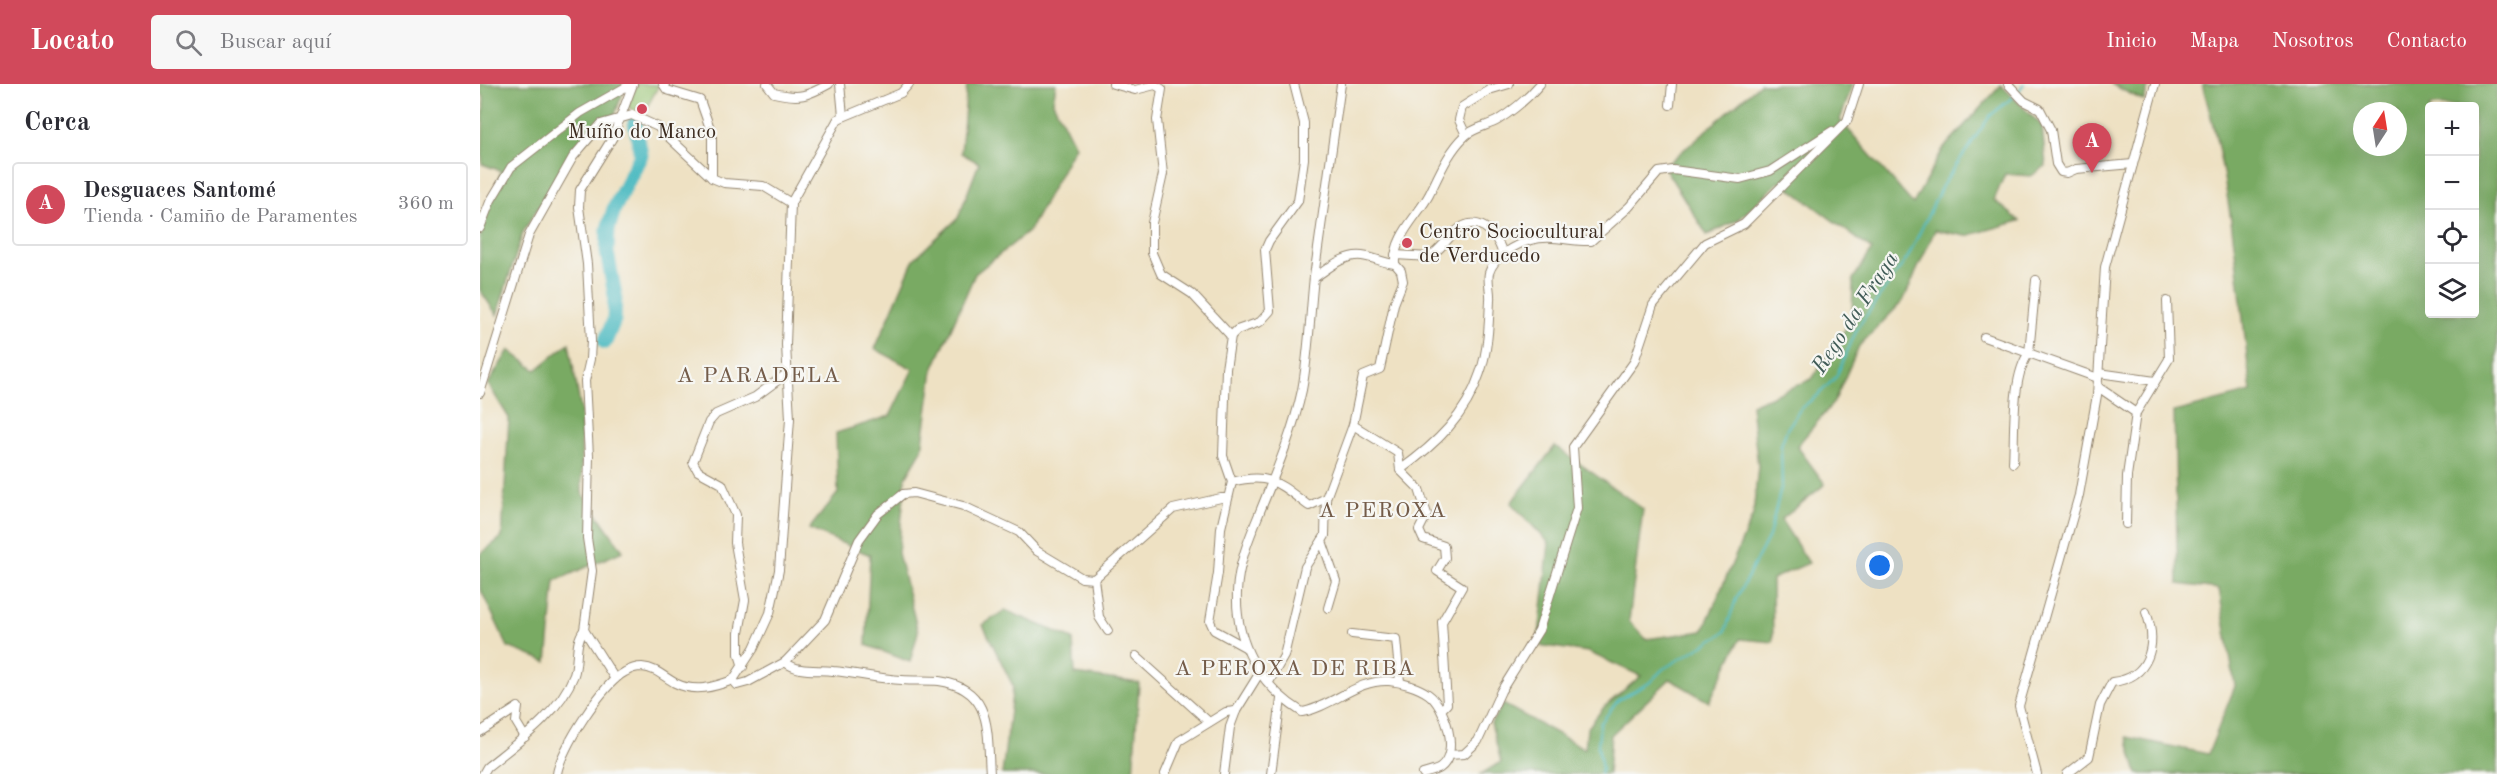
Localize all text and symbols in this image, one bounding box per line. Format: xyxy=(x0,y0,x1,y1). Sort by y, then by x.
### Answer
search box xyxy=(151,15,571,69)
icon: search xyxy=(172,26,205,59)
text: Locato xyxy=(30,28,115,56)
text: Buscar aquí xyxy=(220,31,331,53)
text: Inicio xyxy=(2106,31,2157,52)
text: Mapa xyxy=(2190,31,2239,52)
text: Nosotros xyxy=(2272,31,2354,52)
text: Contacto xyxy=(2387,31,2467,52)
marker: Muíño do Manco xyxy=(635,102,649,116)
north arrow xyxy=(2353,102,2407,156)
map controls xyxy=(2425,102,2479,318)
button: + xyxy=(2425,102,2479,156)
text: Cerca xyxy=(24,110,90,136)
place label: Muíño do Manco xyxy=(568,122,716,143)
pin: A xyxy=(2072,124,2112,173)
button: − xyxy=(2425,156,2479,210)
text: Desguaces Santomé xyxy=(83,180,276,202)
text: A xyxy=(38,194,53,214)
text: 360 m xyxy=(398,194,454,214)
text: Tienda · Camiño de Paramentes xyxy=(83,207,357,227)
button: locate xyxy=(2425,210,2479,264)
place label: Centro Sociocultural de Verducedo xyxy=(1419,222,1605,267)
marker: Centro Sociocultural de Verducedo xyxy=(1400,236,1414,250)
water label: Rego da Fraga xyxy=(1808,248,1903,379)
button: layers xyxy=(2425,264,2479,318)
district label: A PARADELA xyxy=(677,365,841,387)
district label: A PEROXA xyxy=(1319,500,1447,522)
your location xyxy=(1865,551,1894,580)
district label: A PEROXA DE RIBA xyxy=(1174,658,1416,680)

